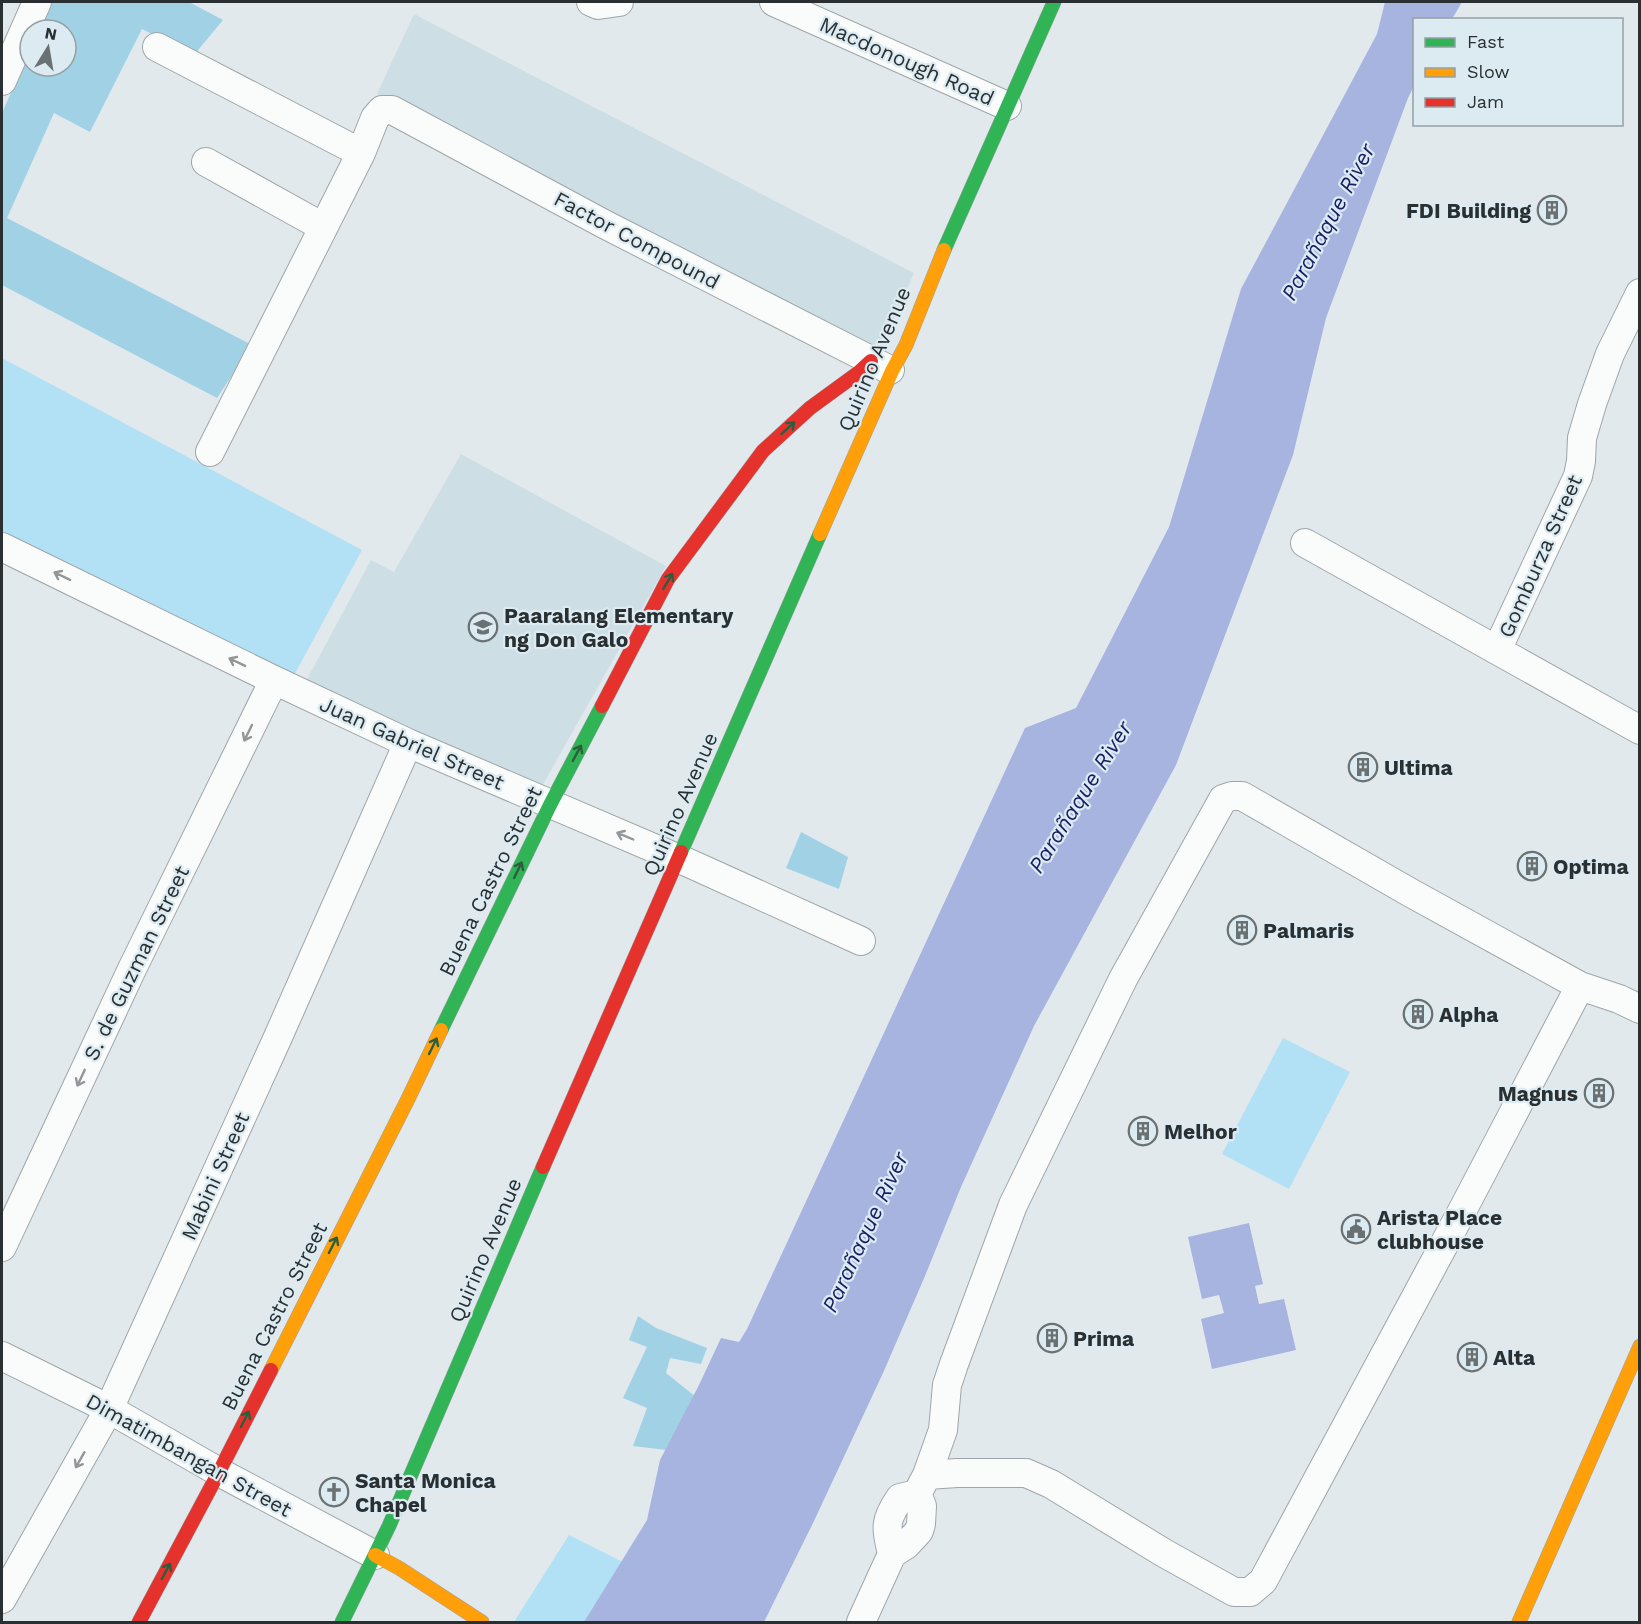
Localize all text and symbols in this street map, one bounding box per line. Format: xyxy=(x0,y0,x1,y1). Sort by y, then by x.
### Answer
street label: Macdonough Road xyxy=(816,11,998,111)
north arrow xyxy=(18,18,78,78)
legend xyxy=(1413,18,1623,126)
text: N xyxy=(43,23,58,44)
text: Fast xyxy=(1467,31,1505,52)
text: Slow xyxy=(1467,61,1510,82)
text: Jam xyxy=(1467,91,1504,112)
water label: Parañaque River xyxy=(1276,138,1381,305)
street label: Factor Compound xyxy=(550,186,724,294)
building icon: FDI Building xyxy=(1536,194,1568,226)
place label: FDI Building xyxy=(1406,198,1531,223)
street label: Quirino Avenue xyxy=(832,283,916,435)
one-way arrow xyxy=(781,421,796,435)
street label: Gomburza Street xyxy=(1493,471,1587,641)
one-way arrow xyxy=(53,570,71,581)
one-way arrow xyxy=(663,573,675,590)
place label: Paaralang Elementary ng Don Galo xyxy=(504,603,733,652)
school or university icon: Paaralang Elementary ng Don Galo xyxy=(467,611,499,643)
one-way arrow xyxy=(228,656,246,667)
street label: Juan Gabriel Street xyxy=(316,691,508,795)
water label: Parañaque River xyxy=(1023,715,1137,877)
one-way arrow xyxy=(242,723,253,741)
street label: Quirino Avenue xyxy=(637,728,723,880)
one-way arrow xyxy=(572,744,583,762)
building icon: Ultima xyxy=(1347,751,1379,783)
place label: Ultima xyxy=(1384,755,1453,780)
street label: Buena Castro Street xyxy=(433,782,547,980)
one-way arrow xyxy=(616,830,635,841)
building icon: Optima xyxy=(1516,850,1548,882)
place label: Optima xyxy=(1553,854,1630,879)
street label: S. de Guzman Street xyxy=(78,861,194,1064)
one-way arrow xyxy=(512,862,524,880)
building icon: Palmaris xyxy=(1226,914,1258,946)
place label: Palmaris xyxy=(1263,918,1354,943)
building icon: Alpha xyxy=(1402,998,1434,1030)
place label: Alpha xyxy=(1439,1002,1499,1027)
one-way arrow xyxy=(428,1037,440,1055)
one-way arrow xyxy=(74,1069,86,1087)
building icon: Magnus xyxy=(1583,1077,1615,1109)
place label: Magnus xyxy=(1498,1081,1578,1106)
street label: Mabini Street xyxy=(176,1108,254,1244)
building icon: Melhor xyxy=(1127,1115,1159,1147)
place label: Melhor xyxy=(1164,1119,1237,1144)
water label: Parañaque River xyxy=(817,1147,914,1316)
street label: Quirino Avenue xyxy=(443,1174,527,1326)
place label: Arista Place clubhouse xyxy=(1377,1205,1502,1254)
public building icon: Arista Place clubhouse xyxy=(1340,1213,1372,1245)
street label: Buena Castro Street xyxy=(216,1218,332,1414)
one-way arrow xyxy=(328,1237,340,1255)
building icon: Prima xyxy=(1036,1322,1068,1354)
place label: Prima xyxy=(1073,1326,1135,1351)
building icon: Alta xyxy=(1456,1341,1488,1373)
place label: Alta xyxy=(1493,1345,1536,1370)
street label: Dimatimbangan Street xyxy=(82,1388,296,1522)
one-way arrow xyxy=(240,1411,252,1429)
one-way arrow xyxy=(73,1451,85,1468)
place label: Santa Monica Chapel xyxy=(355,1468,497,1517)
church icon: Santa Monica Chapel xyxy=(318,1476,350,1508)
one-way arrow xyxy=(160,1563,172,1580)

